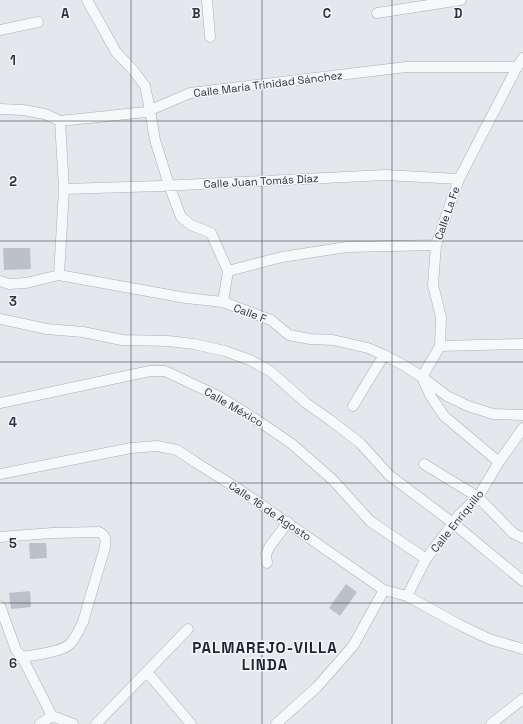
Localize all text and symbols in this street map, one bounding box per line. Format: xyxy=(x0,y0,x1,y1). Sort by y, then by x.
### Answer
text: A xyxy=(61,5,70,22)
text: B xyxy=(192,5,201,22)
text: C xyxy=(323,5,331,22)
text: D xyxy=(454,5,463,22)
text: 1 xyxy=(10,52,16,69)
street label: Calle María Trinidad Sánchez xyxy=(193,68,344,100)
street label: Calle Juan Tomás Díaz xyxy=(203,171,319,191)
text: 2 xyxy=(9,173,17,190)
street label: Calle La Fe xyxy=(431,184,463,242)
text: 3 xyxy=(9,293,17,310)
street label: Calle F xyxy=(232,300,268,326)
street label: Calle México xyxy=(202,384,266,430)
text: 4 xyxy=(9,414,17,431)
street label: Calle 16 de Agosto xyxy=(226,478,314,544)
street label: Calle Enriquillo xyxy=(427,487,487,555)
text: 5 xyxy=(9,535,17,552)
district label: PALMAREJO-VILLA LINDA xyxy=(192,638,338,674)
text: 6 xyxy=(9,655,17,672)

